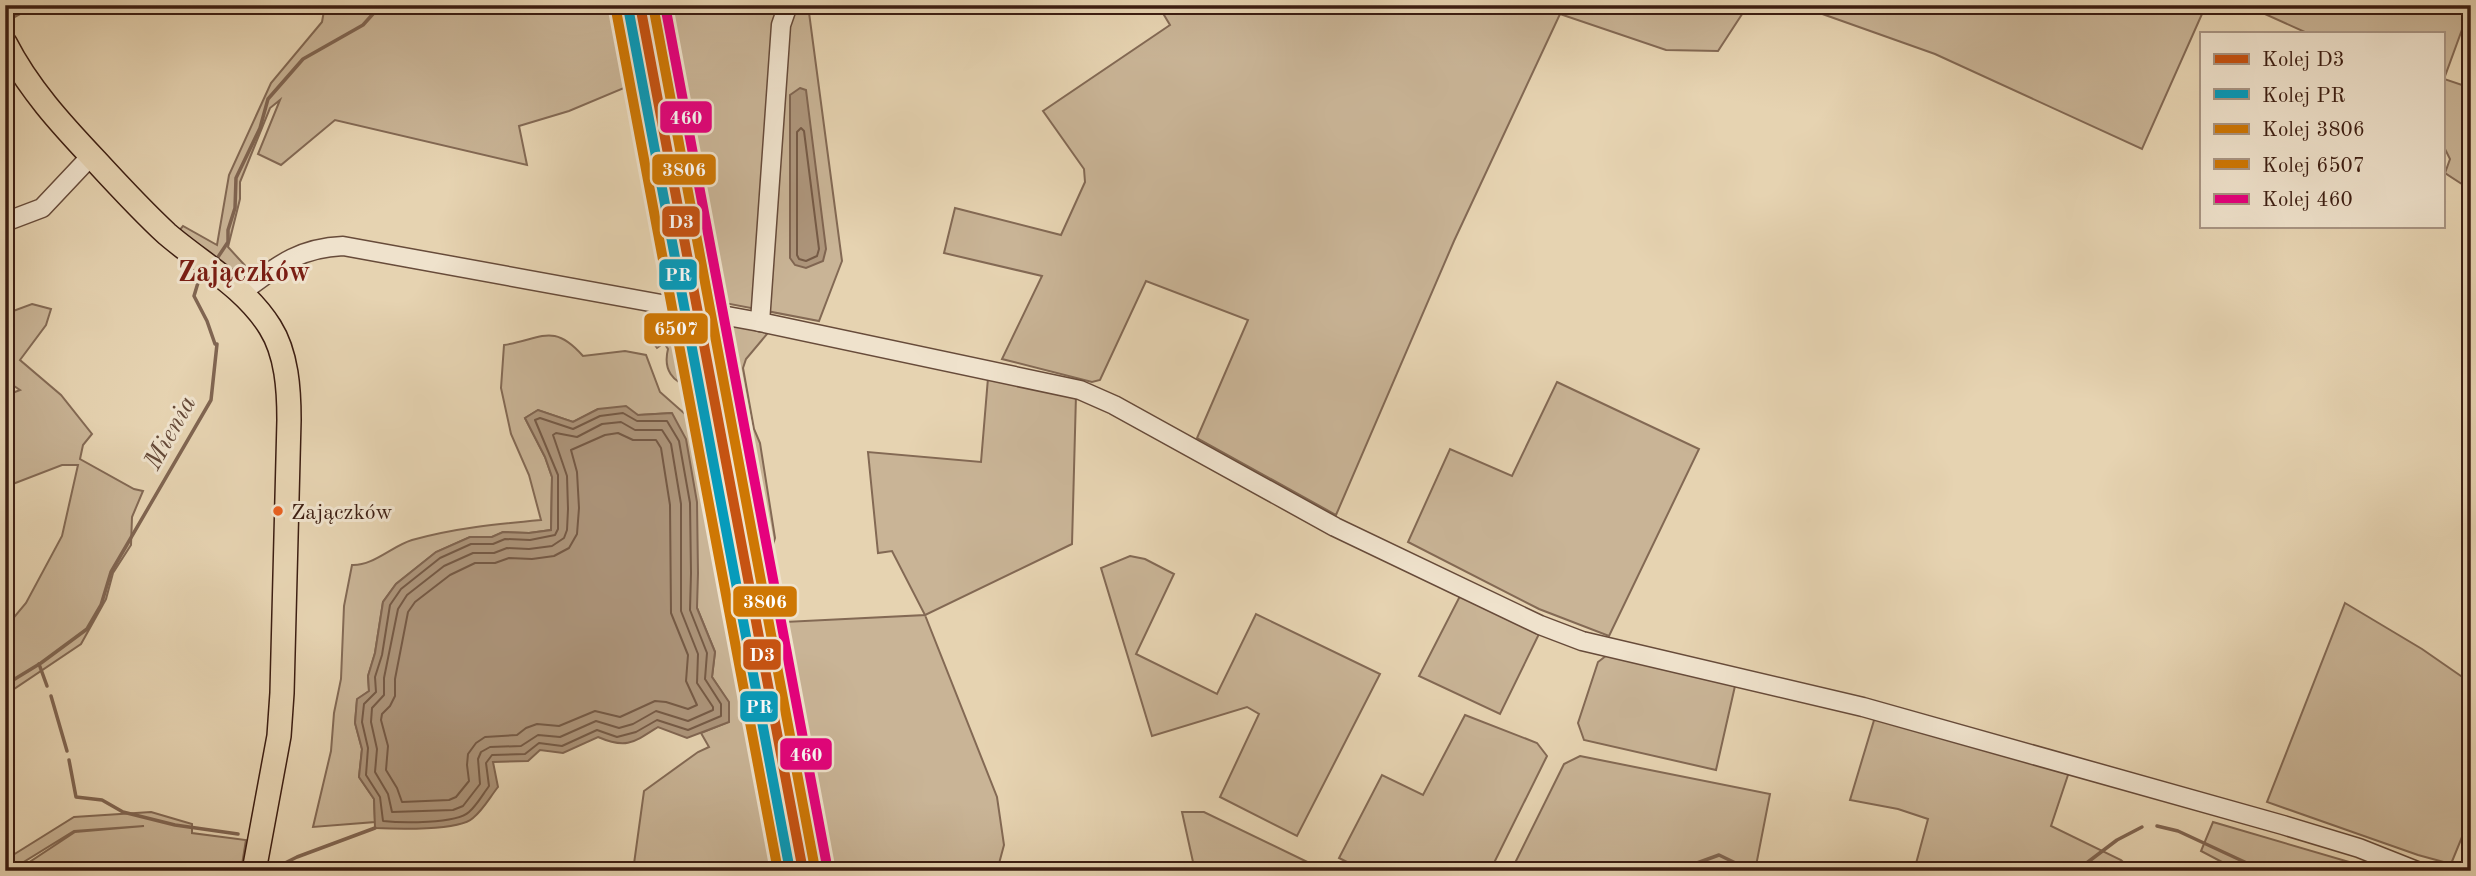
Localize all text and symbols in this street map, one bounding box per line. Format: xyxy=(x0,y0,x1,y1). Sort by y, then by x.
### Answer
legend xyxy=(2200,32,2444,228)
text: Kolej D3 xyxy=(2262,50,2345,71)
text: Kolej PR xyxy=(2262,86,2346,107)
line badge: 460 xyxy=(659,100,713,134)
text: 460 xyxy=(669,110,703,129)
text: Kolej 3806 xyxy=(2262,120,2365,141)
line badge: 3806 xyxy=(651,153,717,186)
text: Kolej 6507 xyxy=(2262,156,2365,177)
text: 3806 xyxy=(662,162,706,181)
text: Kolej 460 xyxy=(2262,190,2353,211)
line badge: D3 xyxy=(661,205,701,238)
text: D3 xyxy=(668,214,694,233)
line badge: PR xyxy=(658,258,698,291)
district label: Zajączków xyxy=(178,260,311,288)
text: PR xyxy=(664,267,692,286)
line badge: 6507 xyxy=(643,312,709,345)
text: 6507 xyxy=(654,321,698,340)
water label: Mienia xyxy=(139,392,202,475)
place label: Zajączków xyxy=(291,502,392,524)
marker: Zajączków xyxy=(271,504,285,518)
line badge: 3806 xyxy=(732,585,798,618)
text: 3806 xyxy=(743,594,787,613)
line badge: D3 xyxy=(742,638,782,671)
text: D3 xyxy=(749,647,775,666)
line badge: PR xyxy=(739,690,779,723)
text: PR xyxy=(745,699,773,718)
line badge: 460 xyxy=(779,737,833,771)
text: 460 xyxy=(789,747,823,766)

